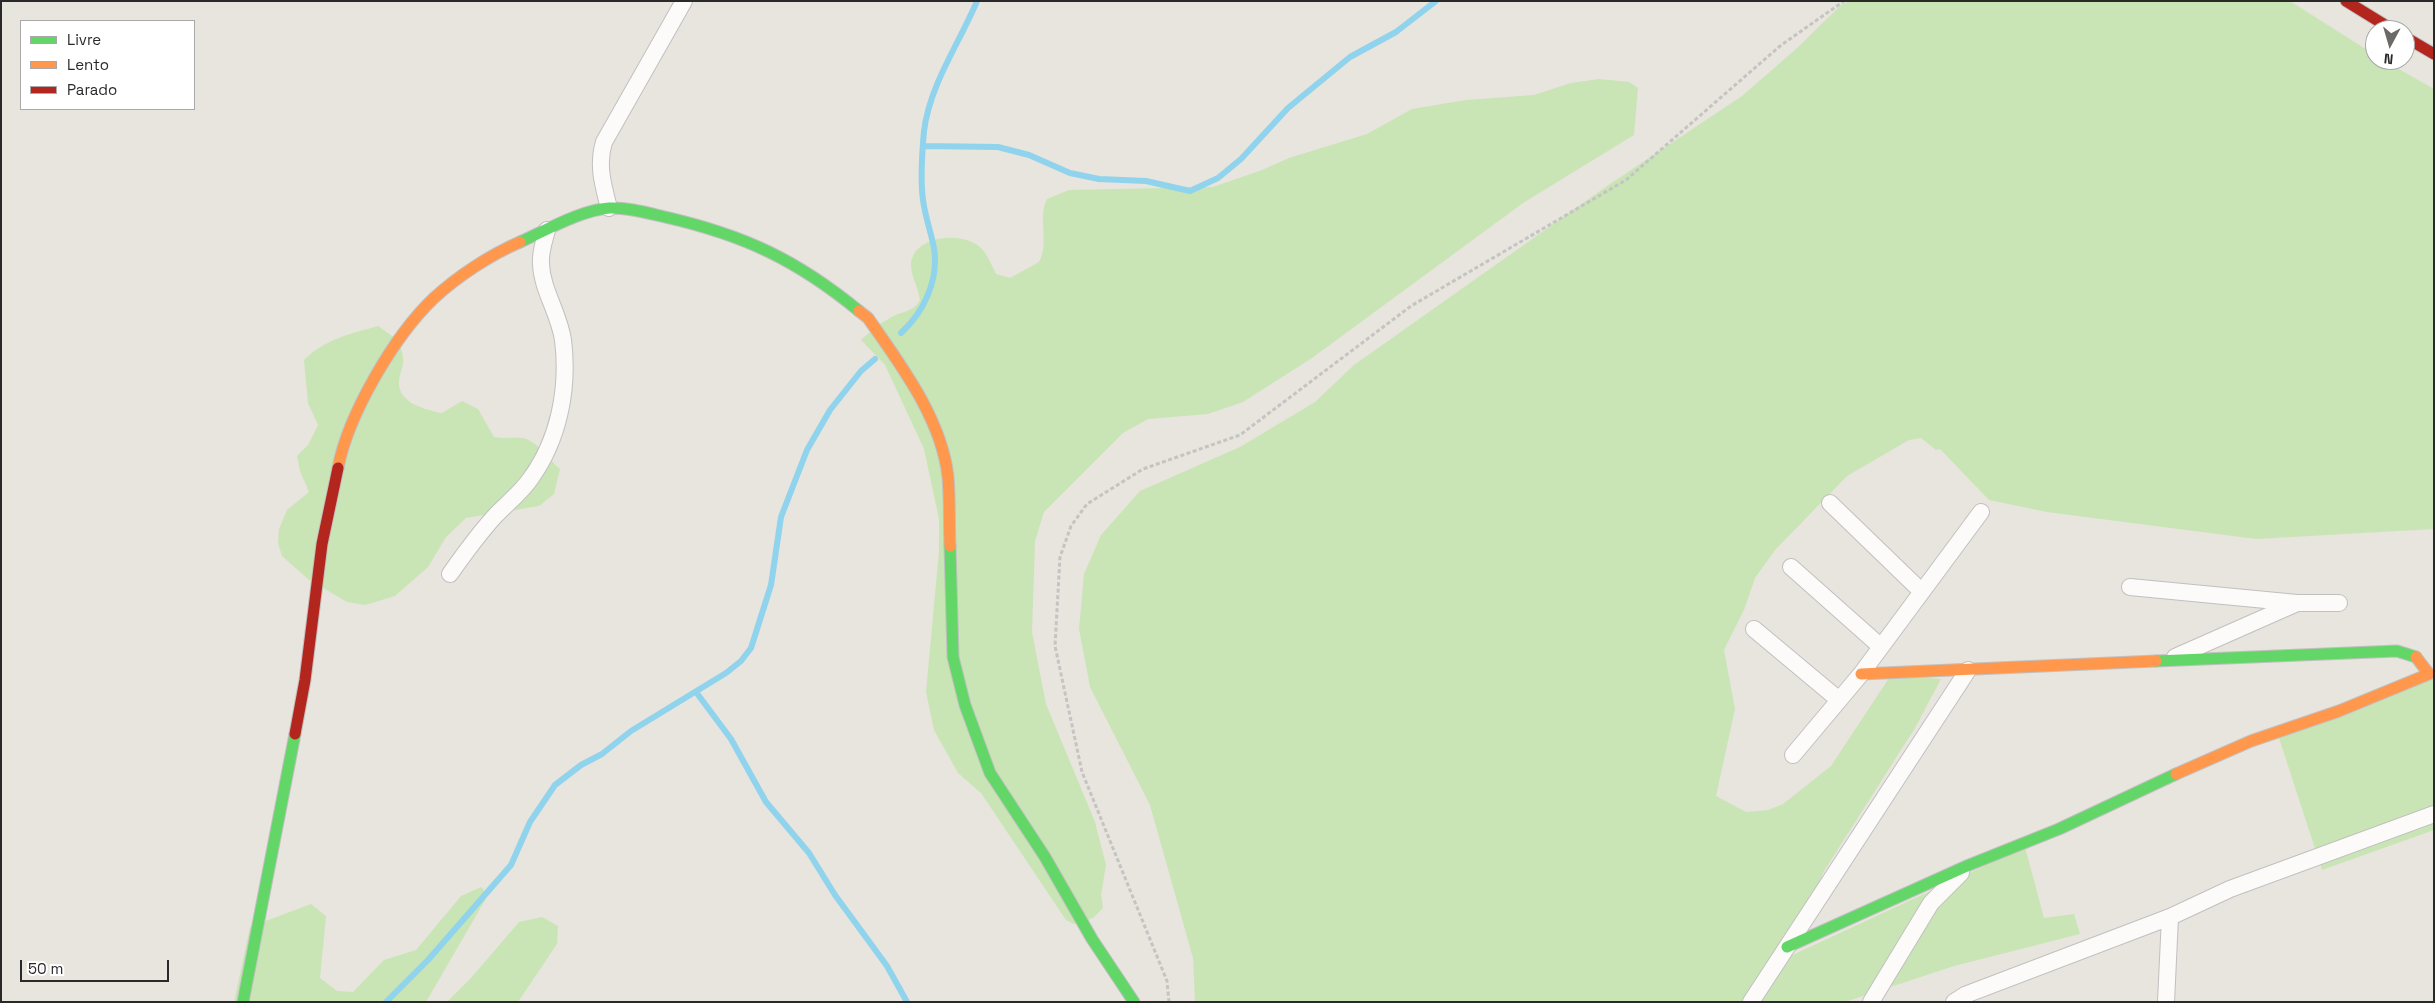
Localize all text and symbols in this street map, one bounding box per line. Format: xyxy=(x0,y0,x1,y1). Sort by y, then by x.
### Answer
legend xyxy=(20,20,195,110)
north arrow xyxy=(2365,20,2415,70)
text: Livre xyxy=(67,30,101,49)
text: N xyxy=(2383,49,2394,68)
text: Lento xyxy=(67,55,109,74)
text: Parado xyxy=(67,80,117,99)
scale bar xyxy=(22,950,171,982)
text: 50 m xyxy=(28,959,63,978)

